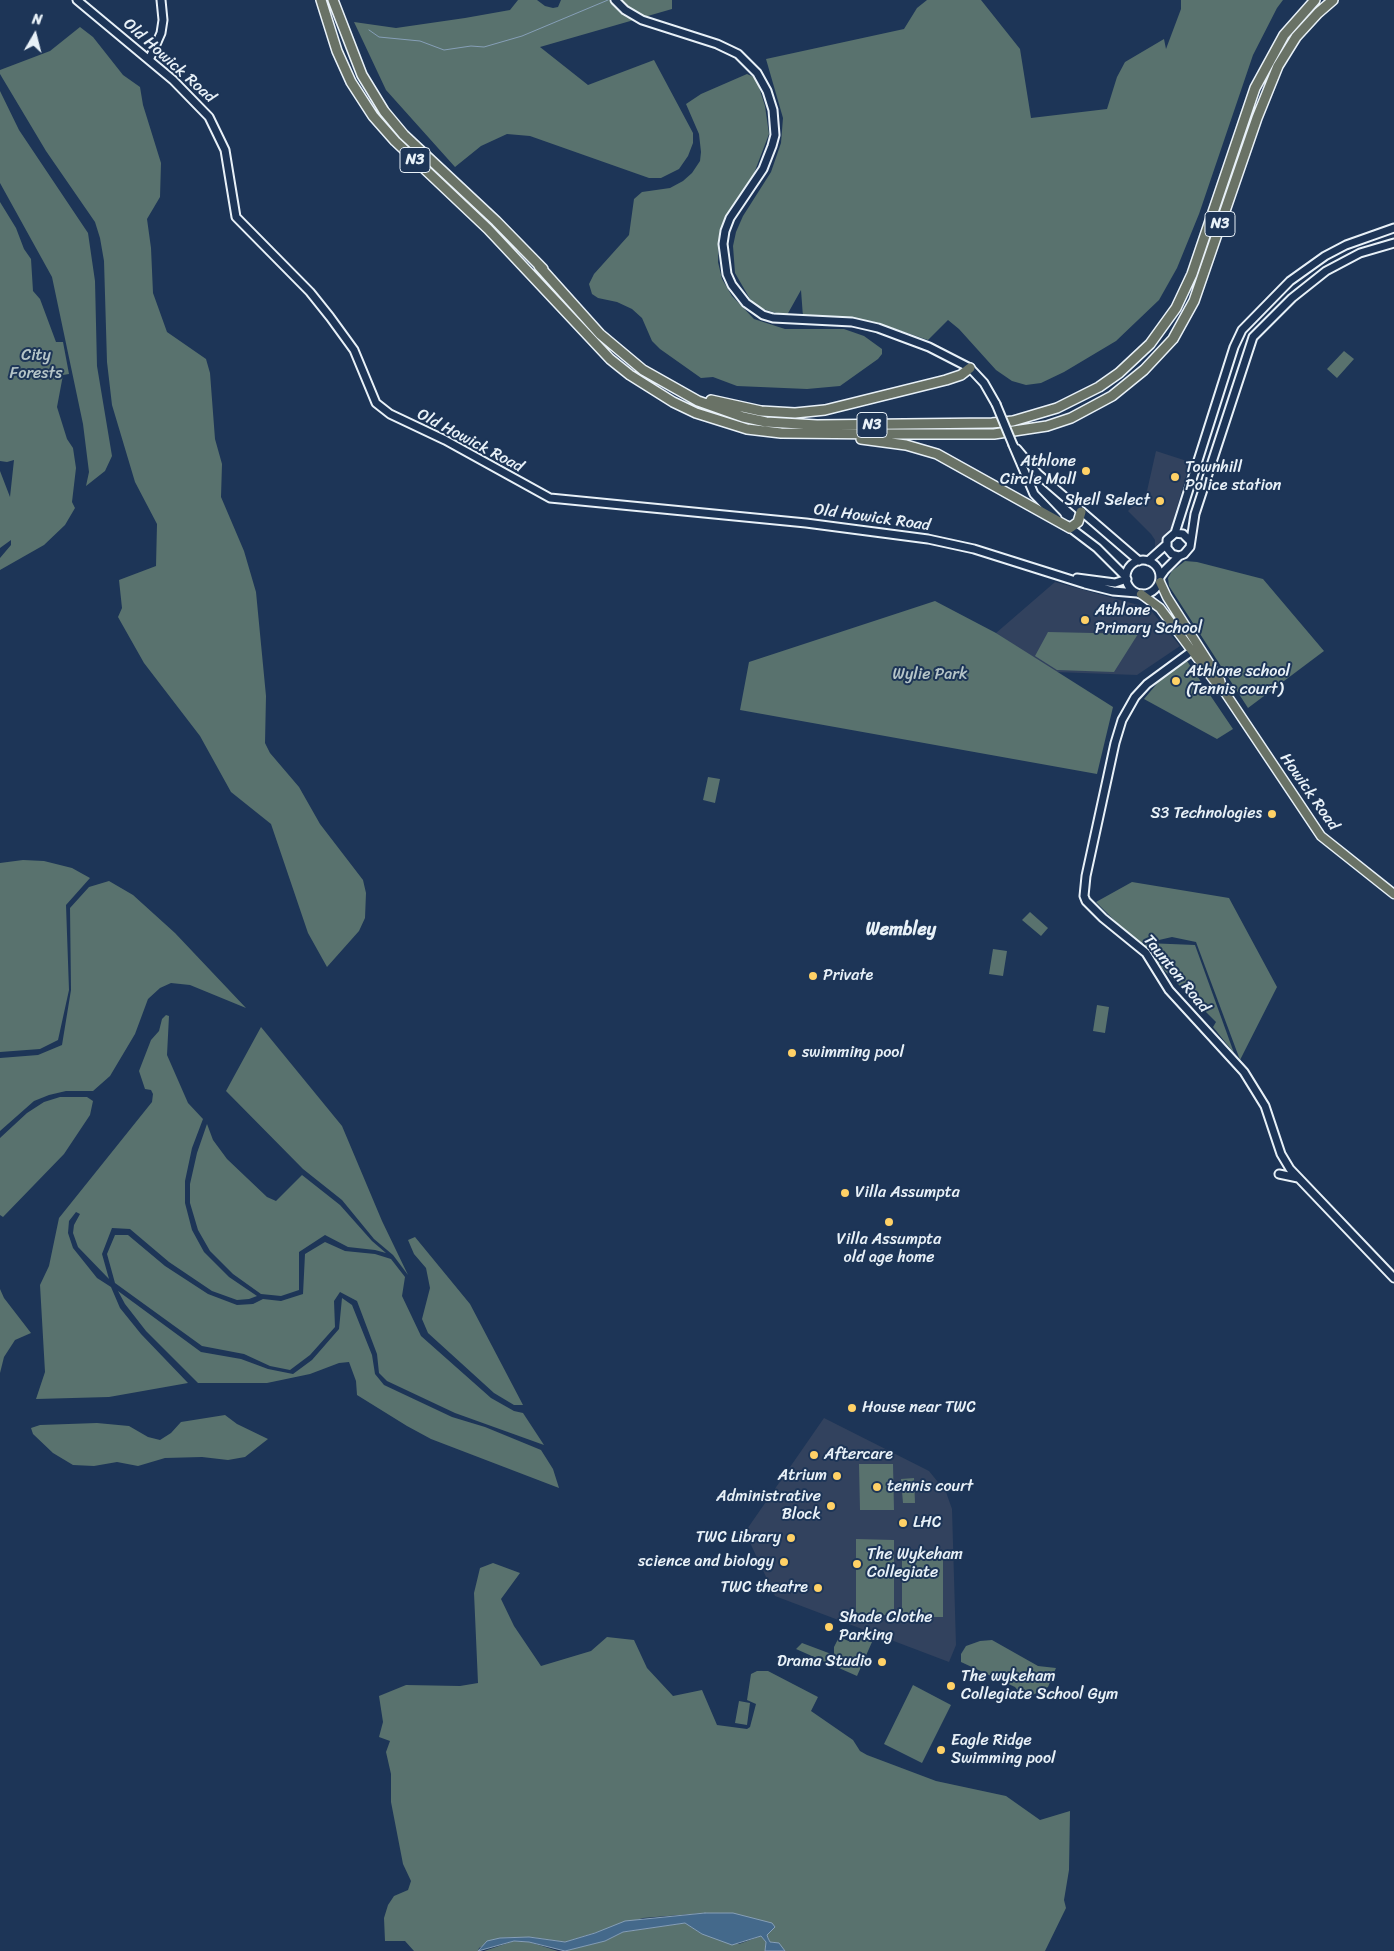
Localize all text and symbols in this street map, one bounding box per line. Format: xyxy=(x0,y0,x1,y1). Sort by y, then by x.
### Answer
text: N xyxy=(31,7,44,33)
north arrow xyxy=(10,10,60,60)
street label: Old Howick Road xyxy=(119,15,219,107)
road number: N3 xyxy=(400,148,430,172)
road number: N3 xyxy=(1205,212,1235,236)
park label: City Forests xyxy=(10,346,62,384)
street label: Old Howick Road xyxy=(414,405,526,477)
road number: N3 xyxy=(857,412,887,438)
place label: Athlone Circle Mall xyxy=(1000,452,1076,490)
place label: Townhill Police station xyxy=(1185,458,1281,496)
marker: Athlone Circle Mall xyxy=(1080,465,1092,477)
marker: Townhill Police station xyxy=(1169,471,1181,483)
place label: Shell Select xyxy=(1065,491,1150,511)
marker: Shell Select xyxy=(1154,495,1166,507)
street label: Old Howick Road xyxy=(813,500,931,536)
place label: Athlone Primary School xyxy=(1095,601,1202,639)
marker: Athlone Primary School xyxy=(1079,614,1091,626)
place label: Athlone school (Tennis court) xyxy=(1186,662,1290,700)
park label: Wylie Park xyxy=(893,665,967,685)
marker: Athlone school (Tennis court) xyxy=(1170,675,1182,687)
street label: Howick Road xyxy=(1275,750,1343,834)
place label: S3 Technologies xyxy=(1150,804,1262,824)
marker: S3 Technologies xyxy=(1266,808,1278,820)
district label: Wembley xyxy=(866,919,936,941)
street label: Taunton Road xyxy=(1139,931,1213,1017)
place label: Private xyxy=(823,966,873,986)
marker: Private xyxy=(807,970,819,982)
place label: swimming pool xyxy=(802,1043,904,1063)
marker: swimming pool xyxy=(786,1047,798,1059)
place label: Villa Assumpta xyxy=(855,1183,960,1203)
marker: Villa Assumpta xyxy=(839,1187,851,1199)
marker: Villa Assumpta old age home xyxy=(883,1216,895,1228)
place label: Villa Assumpta old age home xyxy=(837,1230,941,1268)
place label: House near TWC xyxy=(862,1398,976,1418)
marker: House near TWC xyxy=(846,1402,858,1414)
place label: Aftercare xyxy=(824,1445,893,1465)
marker: Aftercare xyxy=(808,1449,820,1461)
place label: Atrium xyxy=(778,1466,827,1486)
marker: Atrium xyxy=(831,1470,843,1482)
place label: tennis court xyxy=(887,1477,973,1497)
marker: tennis court xyxy=(871,1481,883,1493)
place label: Administrative Block xyxy=(716,1487,821,1525)
marker: Administrative Block xyxy=(825,1500,837,1512)
place label: LHC xyxy=(913,1513,941,1533)
marker: LHC xyxy=(897,1517,909,1529)
place label: TWC Library xyxy=(696,1528,781,1548)
marker: TWC Library xyxy=(785,1532,797,1544)
place label: The Wykeham Collegiate xyxy=(867,1545,963,1583)
place label: science and biology xyxy=(638,1552,774,1572)
marker: science and biology xyxy=(778,1556,790,1568)
marker: The Wykeham Collegiate xyxy=(851,1558,863,1570)
place label: TWC theatre xyxy=(720,1578,808,1598)
marker: TWC theatre xyxy=(812,1582,824,1594)
place label: Shade Clothe Parking xyxy=(839,1608,933,1646)
marker: Shade Clothe Parking xyxy=(823,1621,835,1633)
place label: Drama Studio xyxy=(777,1652,872,1672)
marker: Drama Studio xyxy=(876,1656,888,1668)
place label: The wykeham Collegiate School Gym xyxy=(961,1667,1118,1705)
marker: The wykeham Collegiate School Gym xyxy=(945,1680,957,1692)
place label: Eagle Ridge Swimming pool xyxy=(951,1731,1056,1769)
marker: Eagle Ridge Swimming pool xyxy=(935,1744,947,1756)

